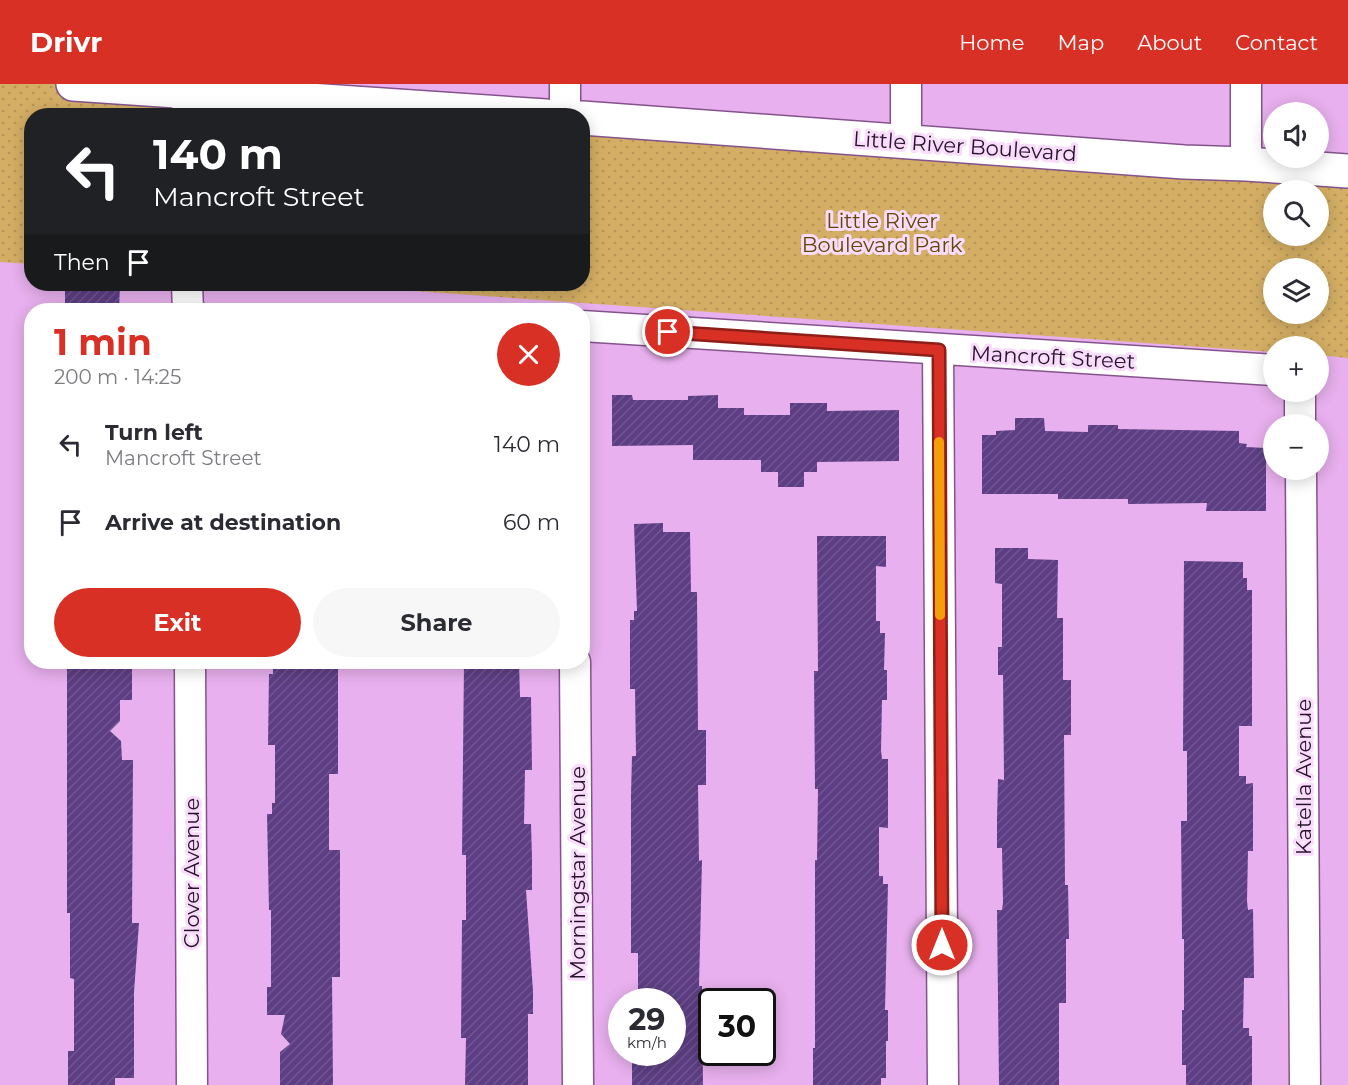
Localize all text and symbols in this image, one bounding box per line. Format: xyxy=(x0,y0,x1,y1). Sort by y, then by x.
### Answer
text: Drivr xyxy=(30,25,102,59)
text: Home xyxy=(959,30,1024,55)
text: Map xyxy=(1057,30,1104,55)
text: About xyxy=(1137,30,1202,55)
text: Contact xyxy=(1235,30,1318,55)
map controls xyxy=(1263,102,1329,480)
button: sound xyxy=(1263,102,1329,168)
street label: Little River Boulevard xyxy=(852,126,1078,166)
text: 140 m xyxy=(153,128,283,180)
icon: left xyxy=(54,132,132,210)
text: Mancroft Street xyxy=(153,180,364,213)
button: search xyxy=(1263,180,1329,246)
park label: Little River Boulevard Park xyxy=(802,208,963,257)
icon: arrive xyxy=(122,246,155,279)
text: Then xyxy=(54,249,110,276)
button: layers xyxy=(1263,258,1329,324)
pin xyxy=(642,306,693,357)
icon: arrive xyxy=(651,315,684,348)
text: 1 min xyxy=(54,320,152,364)
button: close xyxy=(497,323,560,386)
button: + xyxy=(1263,336,1329,402)
street label: Mancroft Street xyxy=(970,340,1136,374)
text: 200 m · 14:25 xyxy=(54,365,181,389)
button: − xyxy=(1263,414,1329,480)
text: Turn left xyxy=(105,419,203,446)
icon: left xyxy=(54,428,87,461)
text: 140 m xyxy=(494,431,560,458)
text: Mancroft Street xyxy=(105,446,262,470)
icon: arrive xyxy=(54,506,87,539)
text: Arrive at destination xyxy=(105,509,341,536)
text: 60 m xyxy=(503,509,560,536)
button: Exit xyxy=(54,588,301,657)
button: Share xyxy=(313,588,560,657)
street label: Katella Avenue xyxy=(1291,699,1316,855)
street label: Morningstar Avenue xyxy=(565,766,590,980)
street label: Clover Avenue xyxy=(179,798,204,948)
position arrow xyxy=(910,913,974,977)
speed limit sign: 30 xyxy=(698,988,776,1066)
text: 29 xyxy=(629,1001,665,1038)
text: km/h xyxy=(627,1033,667,1052)

